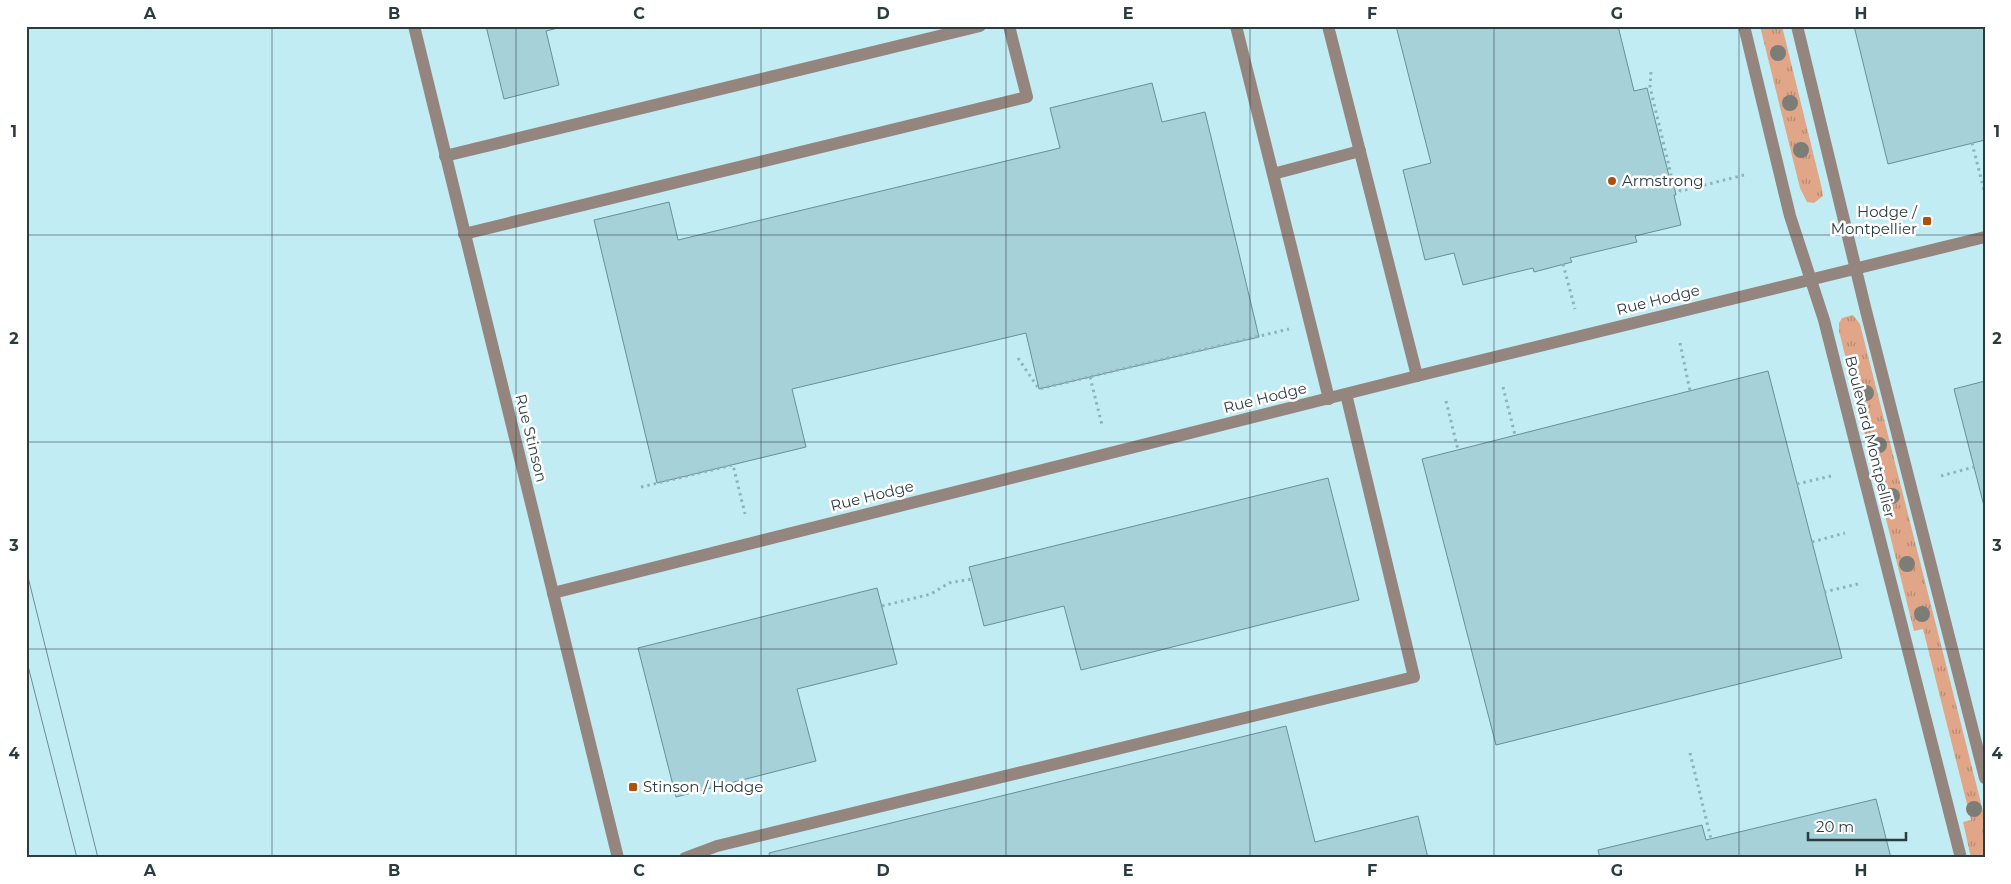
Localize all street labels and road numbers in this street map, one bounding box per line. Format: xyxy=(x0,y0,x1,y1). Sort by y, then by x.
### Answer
street label: Rue Hodge xyxy=(1614,280,1701,319)
street label: Boulevard Montpellier xyxy=(1841,354,1900,520)
street label: Rue Hodge xyxy=(1221,378,1308,417)
street label: Rue Stinson xyxy=(511,392,552,484)
street label: Rue Hodge xyxy=(828,476,915,515)

